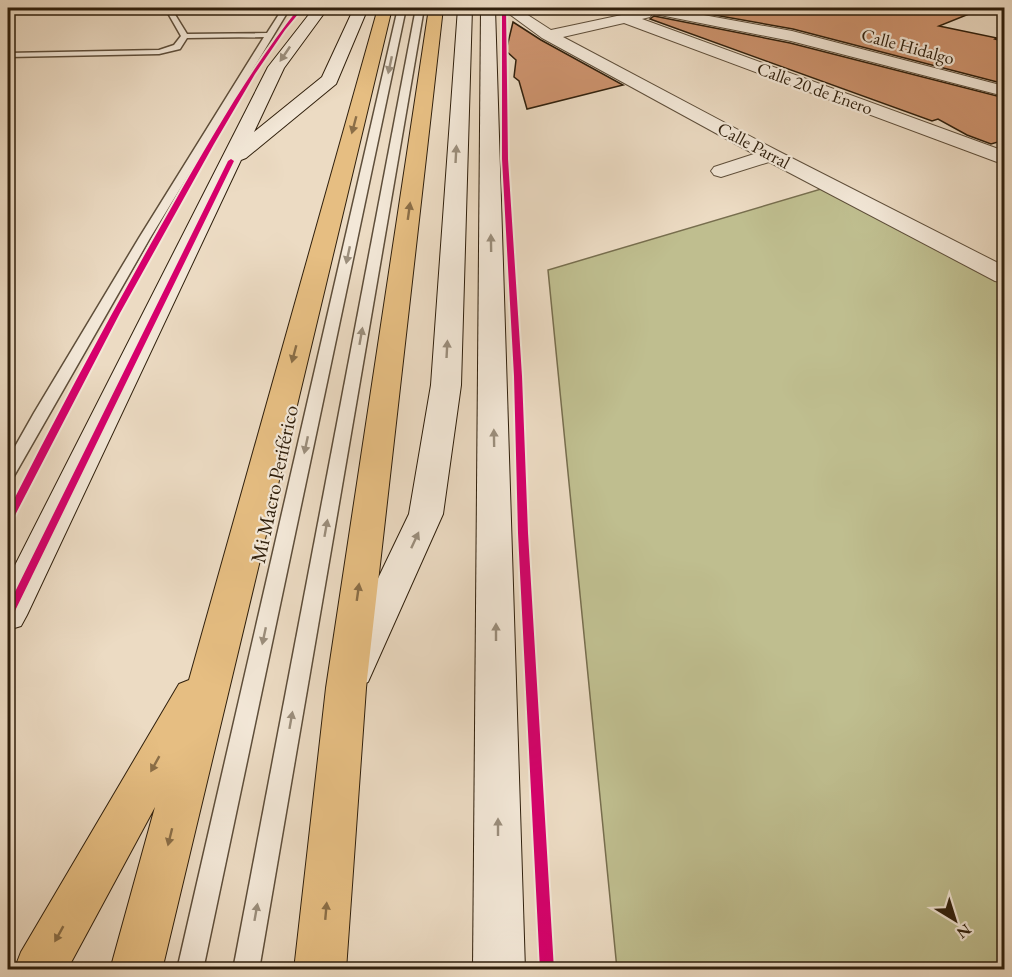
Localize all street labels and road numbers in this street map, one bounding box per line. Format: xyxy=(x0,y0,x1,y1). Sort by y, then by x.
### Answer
street label: Calle Hidalgo xyxy=(859,23,957,69)
street label: Calle 20 de Enero xyxy=(754,56,876,120)
street label: Calle Parral xyxy=(714,116,794,174)
street label: Mi Macro Periférico xyxy=(244,402,304,566)

